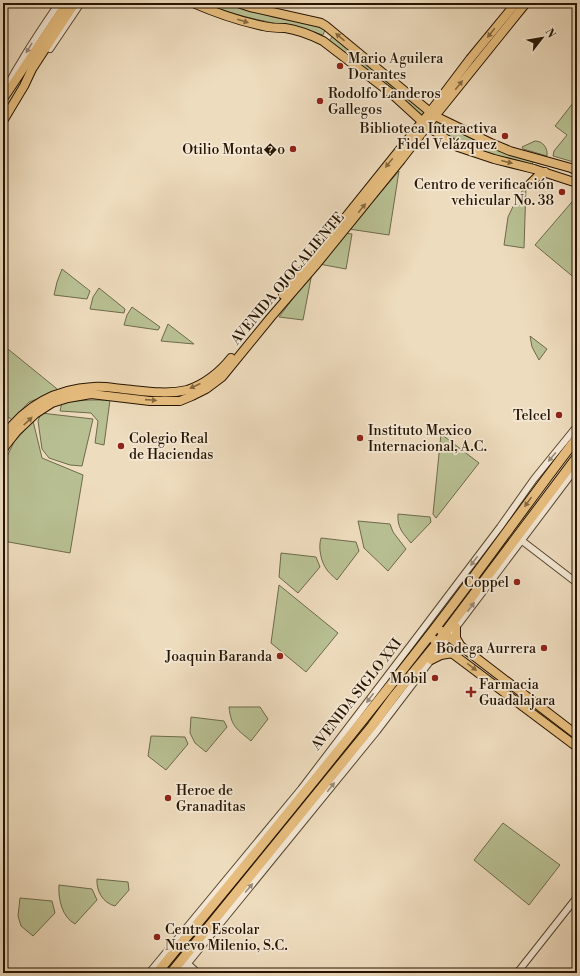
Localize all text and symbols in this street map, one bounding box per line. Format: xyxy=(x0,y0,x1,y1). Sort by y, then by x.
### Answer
one-way arrow xyxy=(237,18,249,24)
north arrow xyxy=(522,18,562,58)
text: N xyxy=(541,26,558,41)
one-way arrow xyxy=(487,28,495,39)
one-way arrow xyxy=(336,33,345,42)
one-way arrow xyxy=(25,42,32,54)
place label: Mario Aguilera Dorantes xyxy=(348,50,444,84)
marker: Mario Aguilera Dorantes xyxy=(335,61,345,71)
one-way arrow xyxy=(455,80,464,91)
place label: Rodolfo Landeros Gallegos xyxy=(328,85,441,119)
marker: Rodolfo Landeros Gallegos xyxy=(315,96,325,106)
place label: Biblioteca Interactiva Fidel Velázquez xyxy=(359,120,498,154)
marker: Biblioteca Interactiva Fidel Velázquez xyxy=(500,131,510,141)
place label: Otilio Monta�o xyxy=(182,141,285,159)
marker: Otilio Monta�o xyxy=(288,144,298,154)
one-way arrow xyxy=(385,157,394,168)
one-way arrow xyxy=(501,160,513,166)
place label: Centro de verificación vehicular No. 38 xyxy=(414,176,555,210)
marker: Centro de verificación vehicular No. 38 xyxy=(557,187,567,197)
one-way arrow xyxy=(358,202,367,213)
street label: AVENIDA OJOCALIENTE xyxy=(226,209,349,349)
one-way arrow xyxy=(189,383,200,389)
one-way arrow xyxy=(145,397,157,404)
place label: Telcel xyxy=(513,407,551,425)
marker: Telcel xyxy=(554,410,564,420)
one-way arrow xyxy=(23,416,33,425)
place label: Instituto Mexico Internacional, A.C. xyxy=(368,422,487,456)
place label: Colegio Real de Haciendas xyxy=(129,430,213,464)
marker: Instituto Mexico Internacional, A.C. xyxy=(355,433,365,443)
marker: Colegio Real de Haciendas xyxy=(116,441,126,451)
one-way arrow xyxy=(548,451,557,462)
one-way arrow xyxy=(524,497,533,508)
one-way arrow xyxy=(470,555,479,566)
place label: Coppel xyxy=(464,574,509,592)
marker: Coppel xyxy=(512,577,522,587)
one-way arrow xyxy=(467,602,475,613)
street label: AVENIDA SIGLO XXI xyxy=(307,635,406,755)
place label: Bodega Aurrera xyxy=(435,640,537,658)
marker: Bodega Aurrera xyxy=(539,643,549,653)
place label: Joaquin Baranda xyxy=(164,648,273,666)
marker: Joaquin Baranda xyxy=(275,651,285,661)
one-way arrow xyxy=(466,663,477,671)
place label: Mobil xyxy=(390,670,427,688)
marker: Mobil xyxy=(430,673,440,683)
place label: Farmacia Guadalajara xyxy=(479,676,556,710)
marker: Farmacia Guadalajara xyxy=(466,687,476,697)
one-way arrow xyxy=(366,692,375,703)
place label: Heroe de Granaditas xyxy=(176,782,246,816)
one-way arrow xyxy=(326,782,335,793)
marker: Heroe de Granaditas xyxy=(163,793,173,803)
one-way arrow xyxy=(244,883,253,894)
place label: Centro Escolar Nuevo Milenio, S.C. xyxy=(165,921,288,955)
marker: Centro Escolar Nuevo Milenio, S.C. xyxy=(152,932,162,942)

